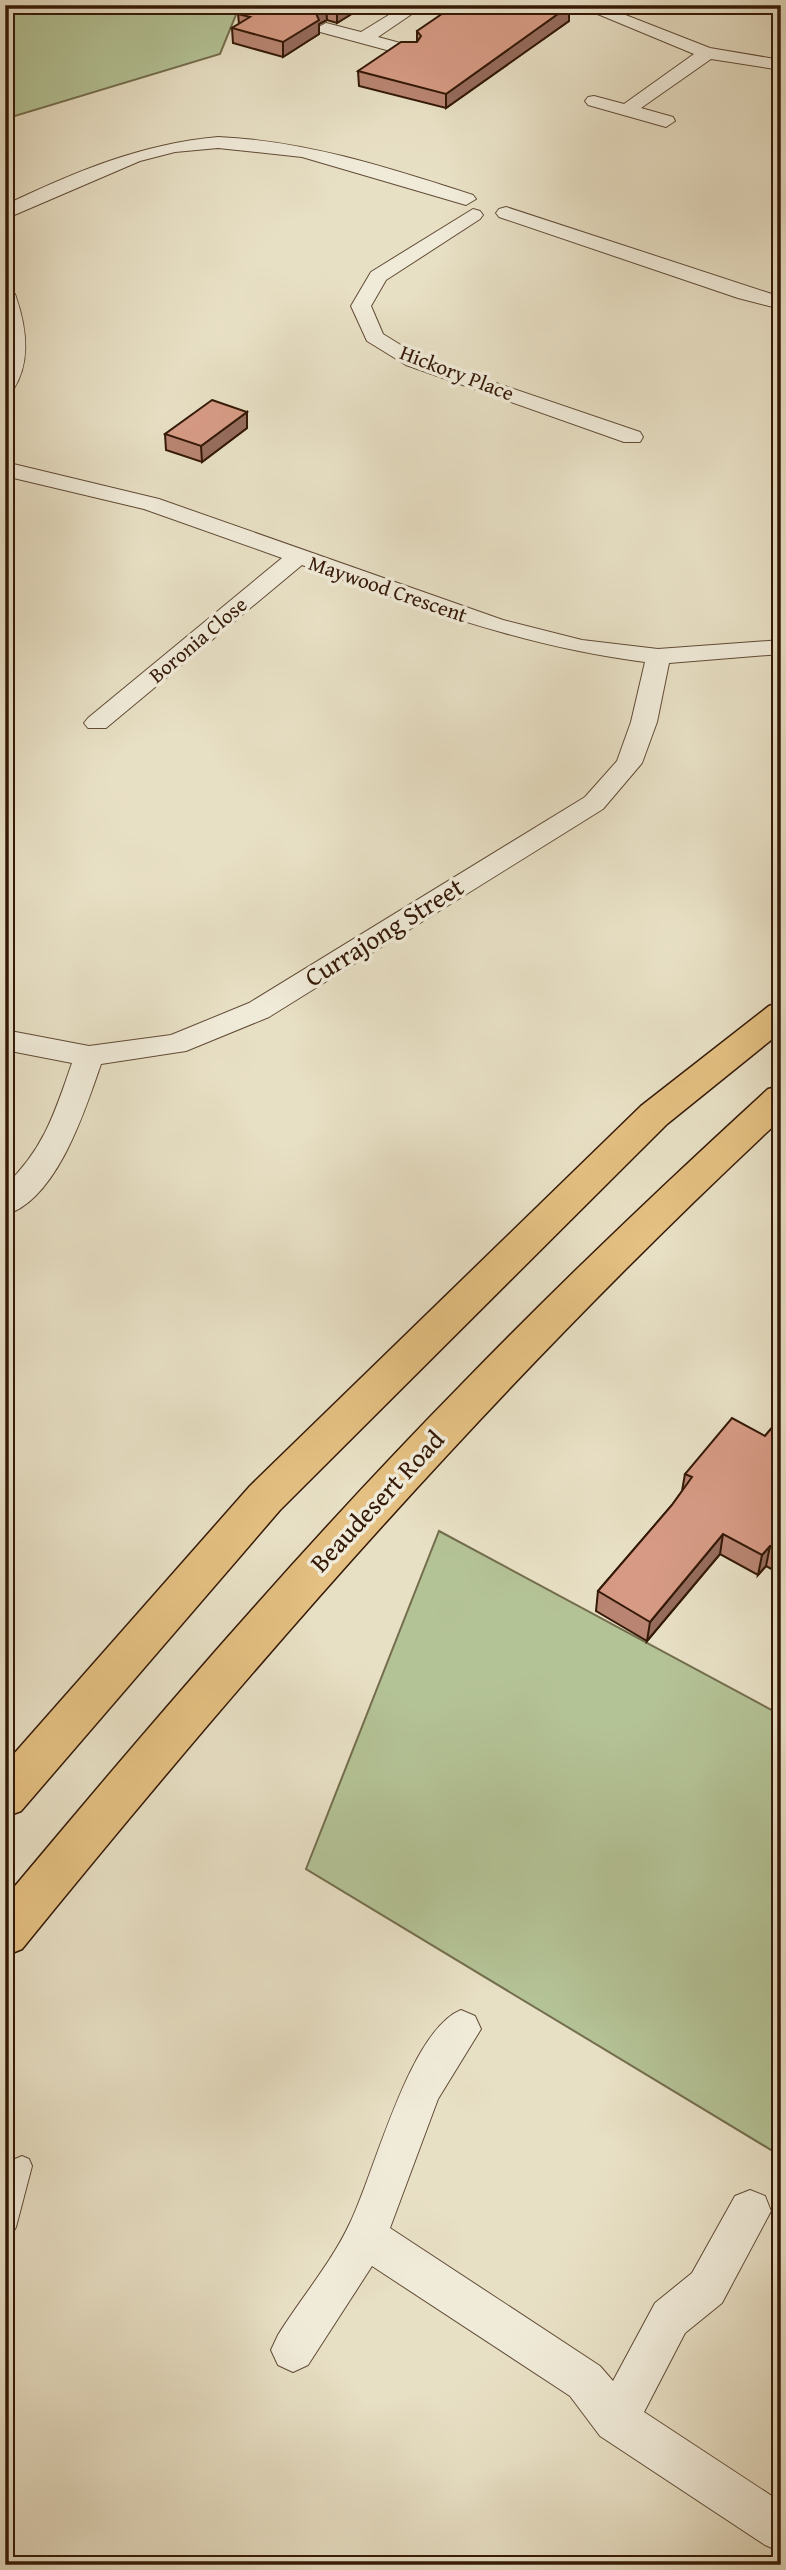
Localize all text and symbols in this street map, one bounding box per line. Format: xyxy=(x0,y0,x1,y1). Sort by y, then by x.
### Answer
street label: Hickory Place xyxy=(396,337,519,409)
street label: Maywood Crescent xyxy=(305,547,472,630)
street label: Boronia Close xyxy=(142,589,254,690)
street label: Currajong Street xyxy=(297,867,471,996)
street label: Beaudesert Road xyxy=(300,1421,453,1580)

